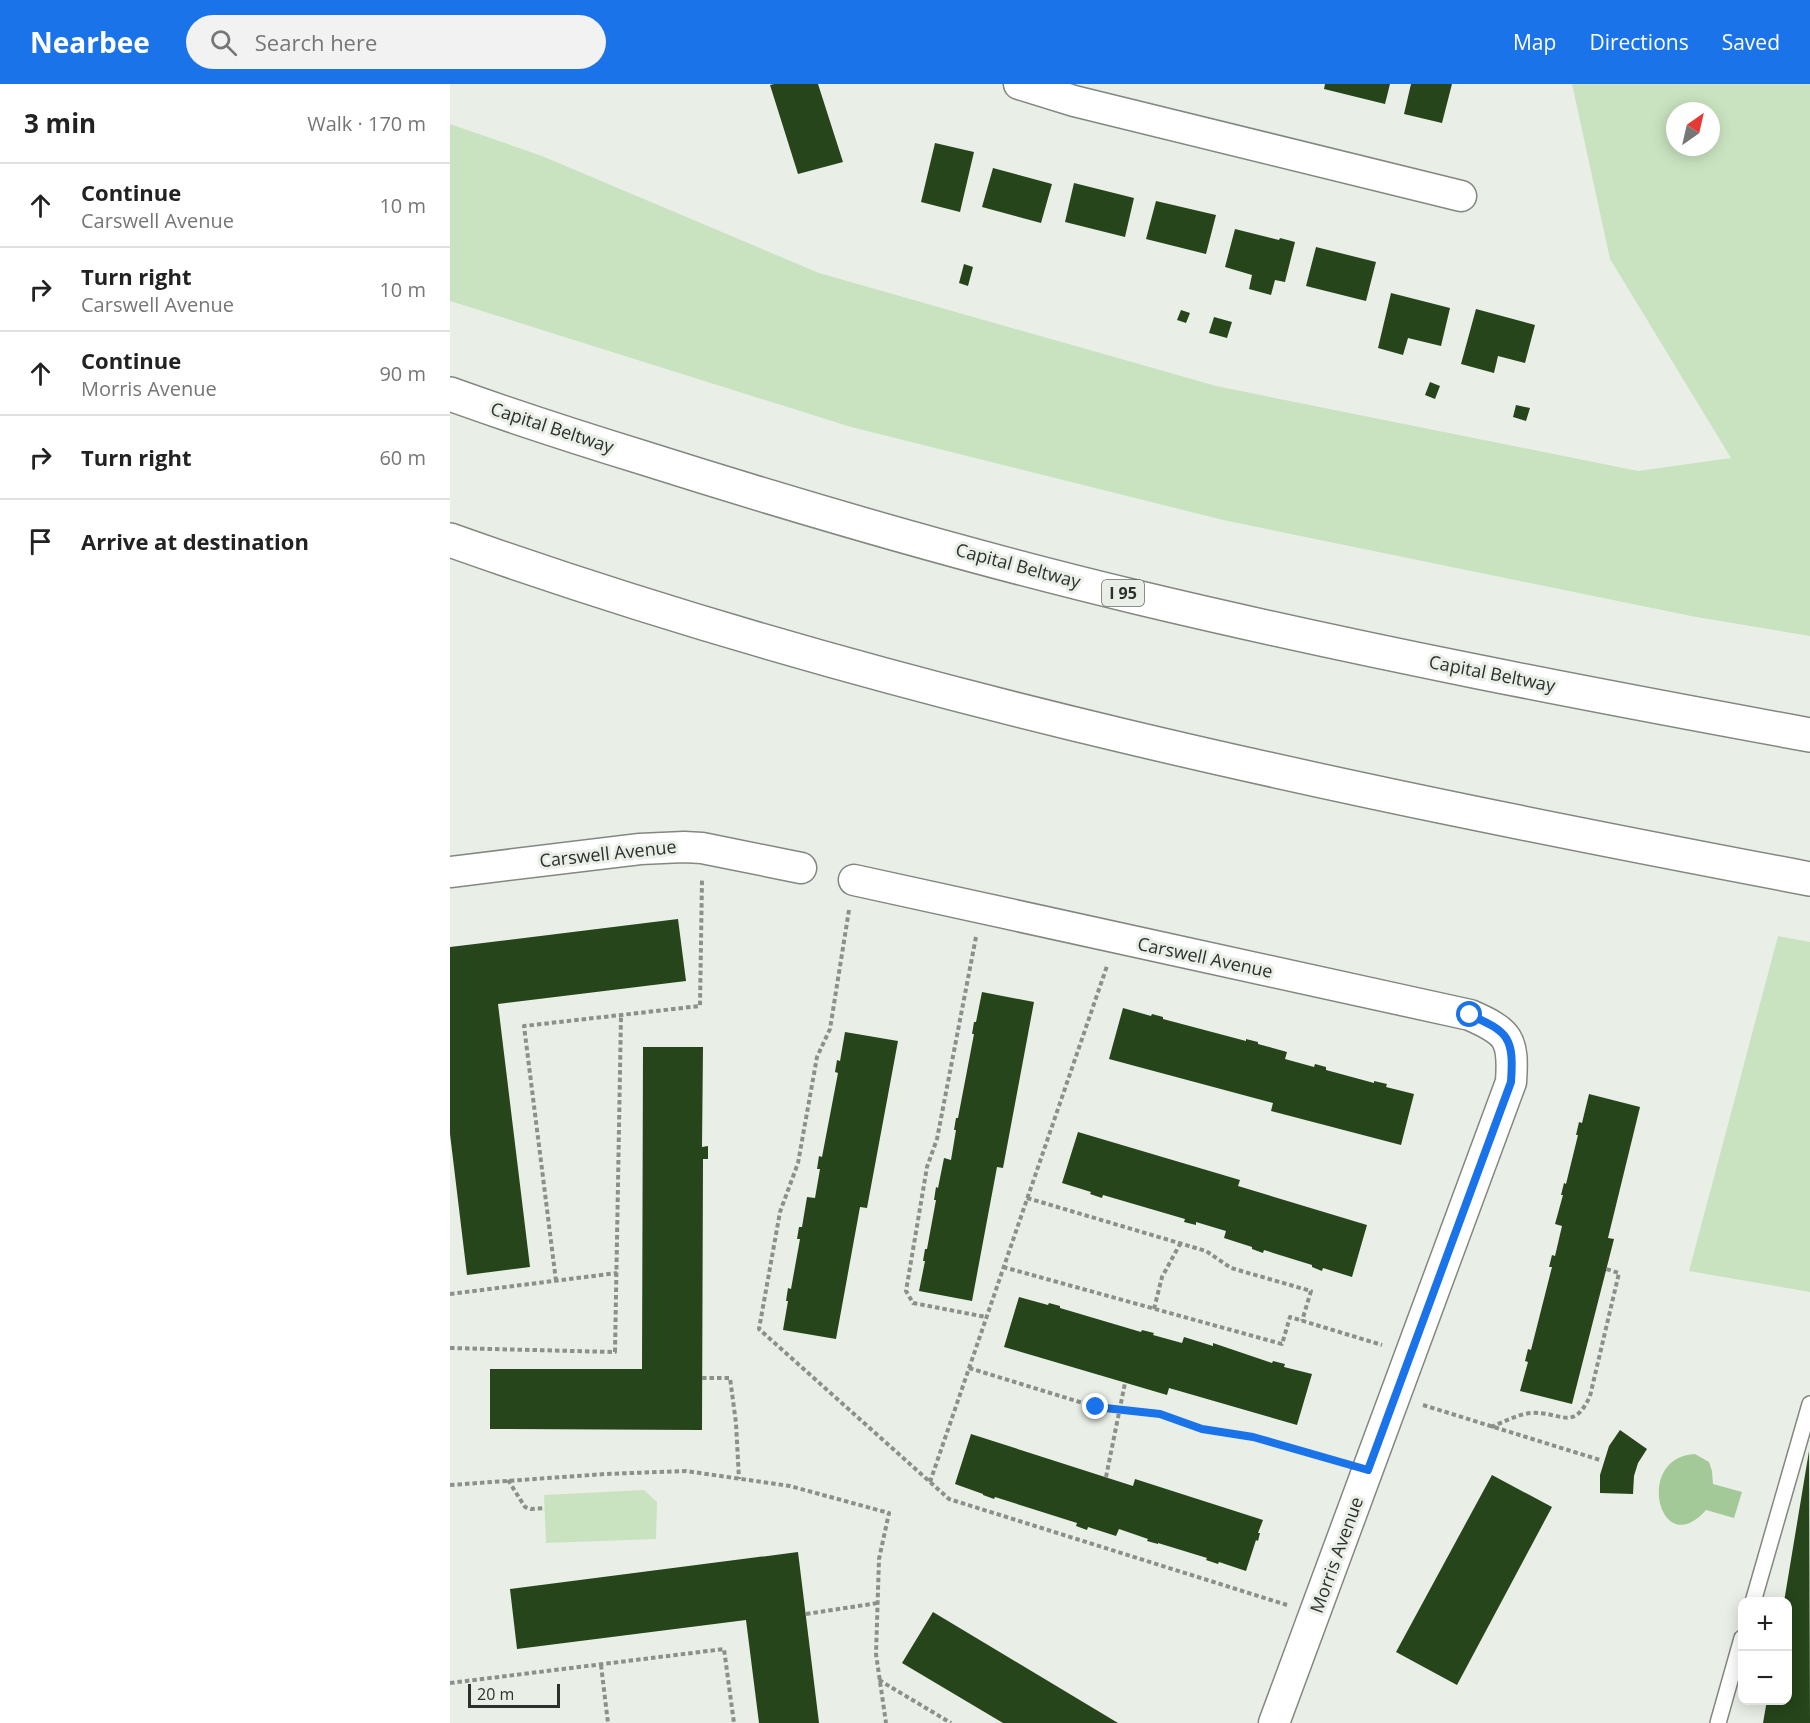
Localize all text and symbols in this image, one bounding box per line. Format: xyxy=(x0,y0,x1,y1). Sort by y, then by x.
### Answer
search box xyxy=(186,15,606,69)
text: Nearbee xyxy=(30,23,150,61)
icon: search xyxy=(207,26,240,59)
text: Search here xyxy=(255,27,377,57)
text: Map xyxy=(1513,28,1556,56)
text: Directions xyxy=(1589,28,1689,56)
text: Saved xyxy=(1722,28,1780,56)
north arrow xyxy=(1666,102,1720,156)
text: 3 min xyxy=(24,105,96,141)
text: Walk · 170 m xyxy=(307,110,426,137)
text: Continue xyxy=(81,177,181,207)
icon: ahead xyxy=(24,189,57,222)
text: 10 m xyxy=(379,192,426,219)
text: Carswell Avenue xyxy=(81,207,234,234)
text: Turn right xyxy=(81,261,192,291)
icon: right xyxy=(24,273,57,306)
text: 10 m xyxy=(379,276,426,303)
text: Carswell Avenue xyxy=(81,291,234,318)
text: Continue xyxy=(81,345,181,375)
icon: ahead xyxy=(24,357,57,390)
text: 90 m xyxy=(379,360,426,387)
text: Morris Avenue xyxy=(81,375,217,402)
street label: Capital Beltway xyxy=(488,396,618,459)
icon: right xyxy=(24,441,57,474)
text: Turn right xyxy=(81,442,192,472)
text: 60 m xyxy=(379,444,426,471)
icon: arrive xyxy=(24,525,57,558)
text: Arrive at destination xyxy=(81,526,309,556)
street label: Capital Beltway xyxy=(953,537,1084,593)
road number: I 95 xyxy=(1102,580,1144,606)
street label: Capital Beltway xyxy=(1427,649,1558,697)
street label: Carswell Avenue xyxy=(538,834,678,872)
street label: Carswell Avenue xyxy=(1135,931,1275,983)
route start xyxy=(1456,1001,1482,1027)
route end xyxy=(1082,1393,1108,1419)
street label: Morris Avenue xyxy=(1304,1493,1368,1616)
map controls xyxy=(1738,1597,1792,1705)
button: + xyxy=(1738,1597,1792,1651)
button: − xyxy=(1738,1651,1792,1705)
scale bar xyxy=(468,1681,560,1708)
text: 20 m xyxy=(477,1683,514,1705)

